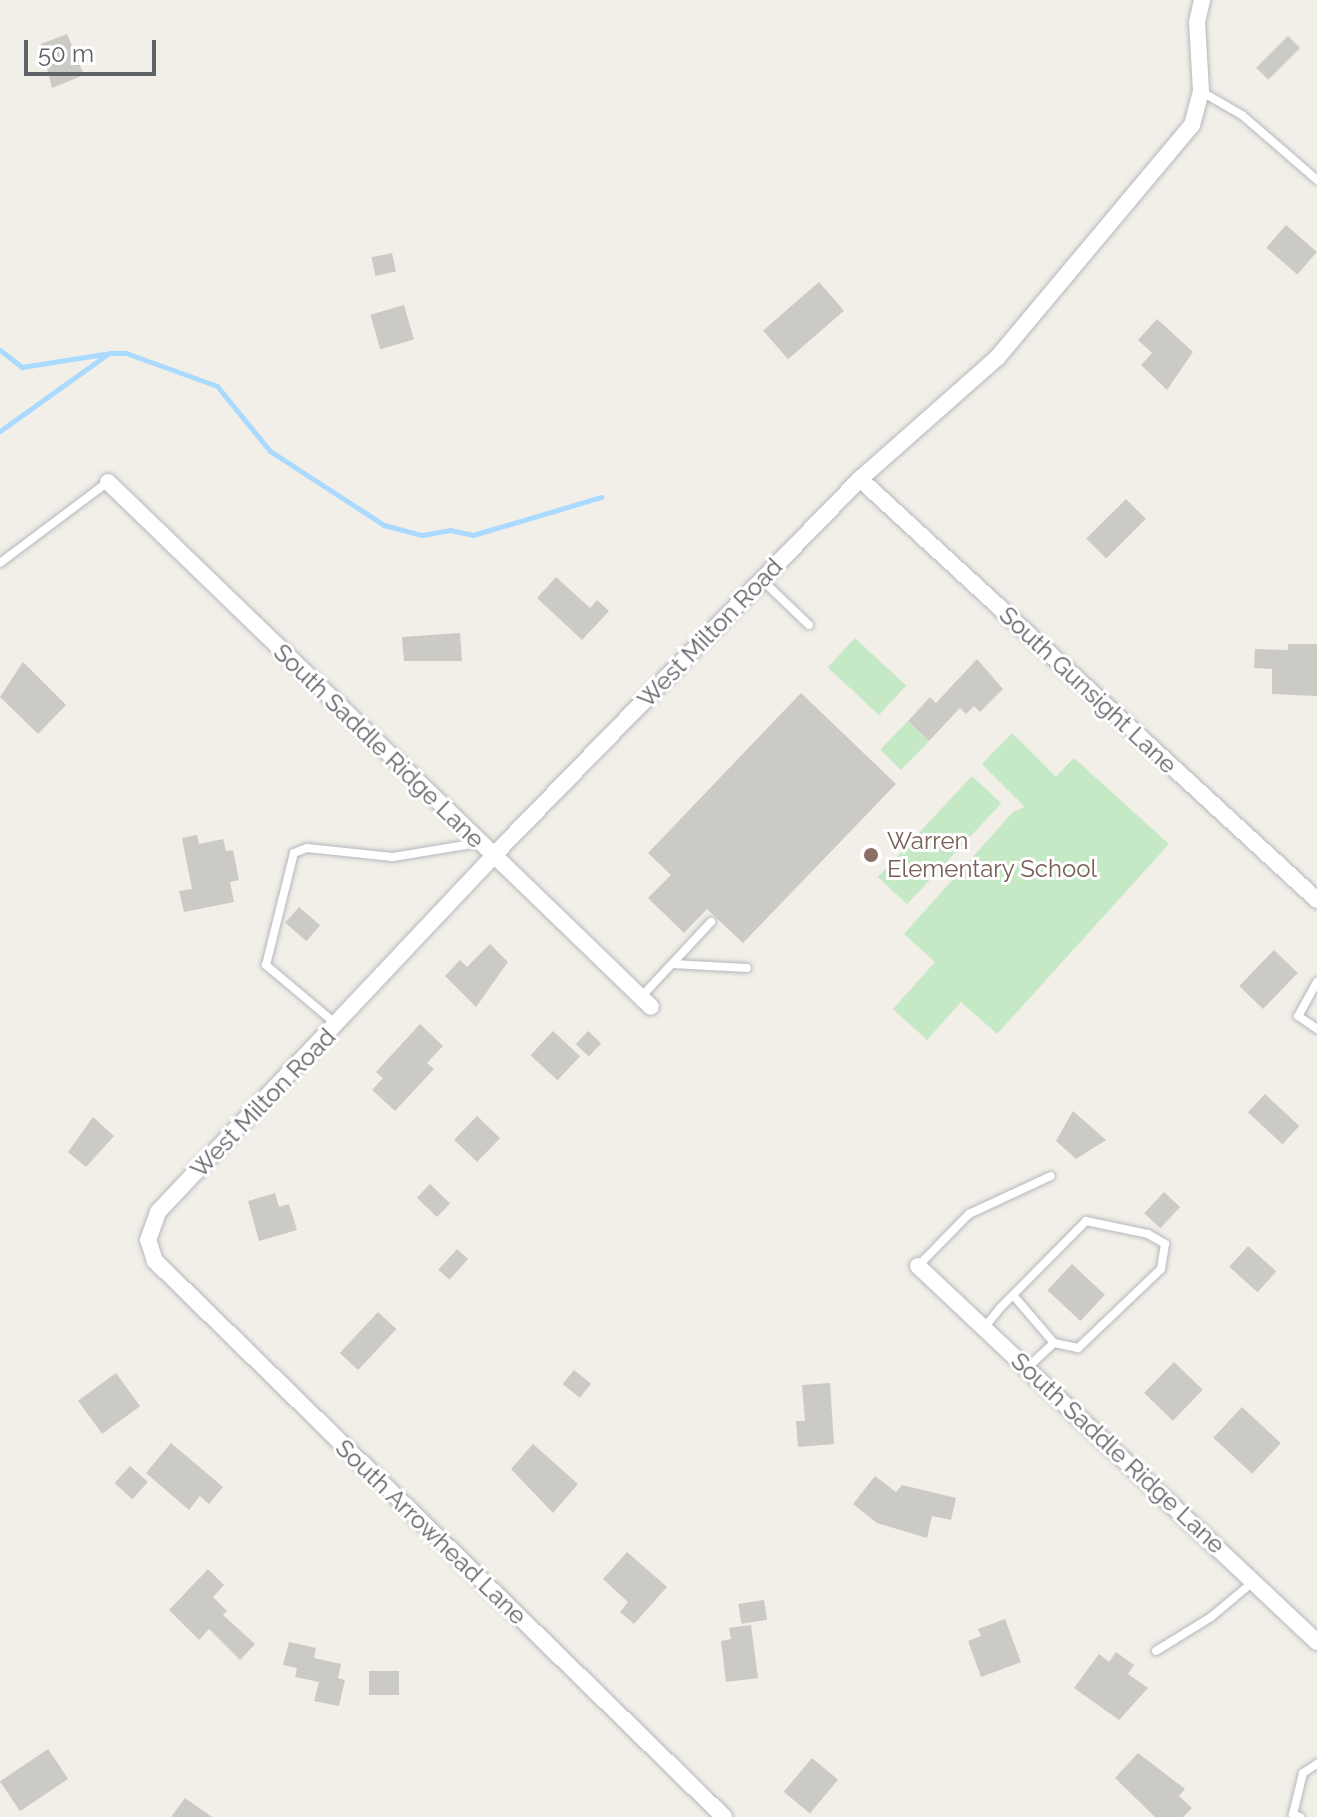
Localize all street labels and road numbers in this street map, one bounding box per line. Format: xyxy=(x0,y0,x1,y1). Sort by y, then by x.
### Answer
street label: West Milton Road xyxy=(632,553,788,713)
street label: South Gunsight Lane xyxy=(994,601,1182,779)
street label: South Saddle Ridge Lane xyxy=(268,638,490,854)
street label: West Milton Road xyxy=(185,1023,341,1183)
street label: South Saddle Ridge Lane xyxy=(1005,1347,1231,1559)
street label: South Arrowhead Lane xyxy=(329,1433,533,1631)

